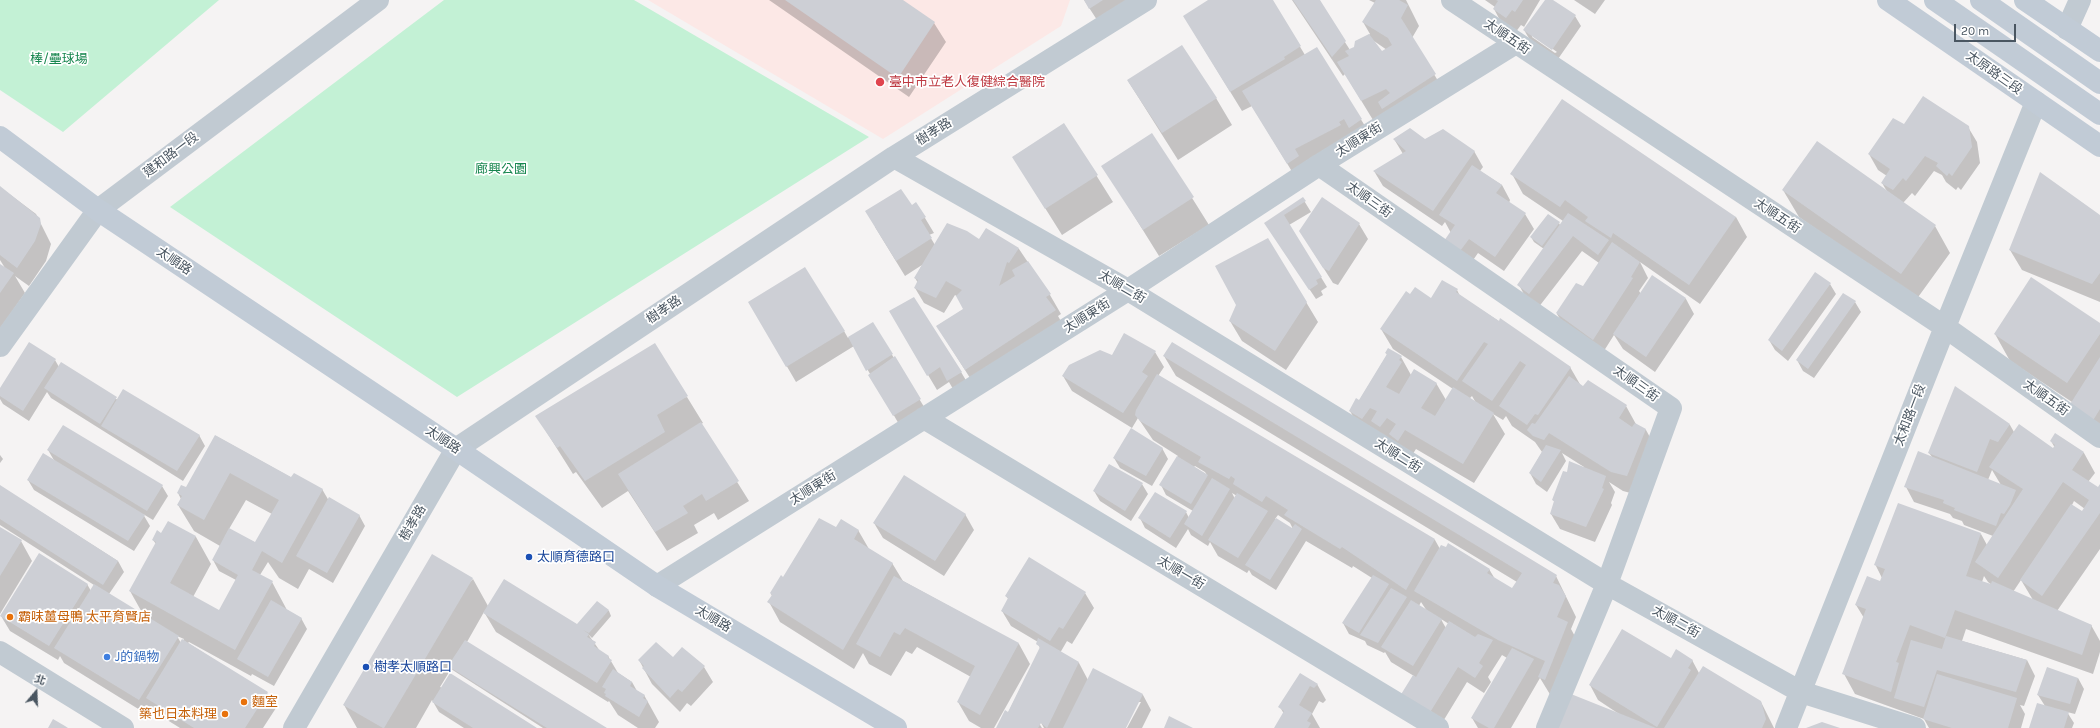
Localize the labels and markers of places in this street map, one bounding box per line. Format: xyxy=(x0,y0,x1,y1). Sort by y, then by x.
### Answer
place label: 臺中市立老人復健綜合醫院 xyxy=(889,74,1045,90)
marker: 臺中市立老人復健綜合醫院 xyxy=(874,76,886,88)
place label: 太順育德路口 xyxy=(537,549,615,565)
marker: 太順育德路口 xyxy=(524,552,534,562)
place label: 霸味薑母鴨 太平育賢店 xyxy=(18,609,151,625)
marker: 霸味薑母鴨 太平育賢店 xyxy=(5,612,15,622)
place label: J的鍋物 xyxy=(115,649,159,665)
marker: J的鍋物 xyxy=(102,652,112,662)
place label: 樹孝太順路口 xyxy=(374,659,452,675)
marker: 樹孝太順路口 xyxy=(361,662,371,672)
place label: 麵室 xyxy=(252,694,278,710)
marker: 麵室 xyxy=(239,697,249,707)
place label: 築也日本料理 xyxy=(139,706,217,722)
marker: 築也日本料理 xyxy=(220,709,230,719)

